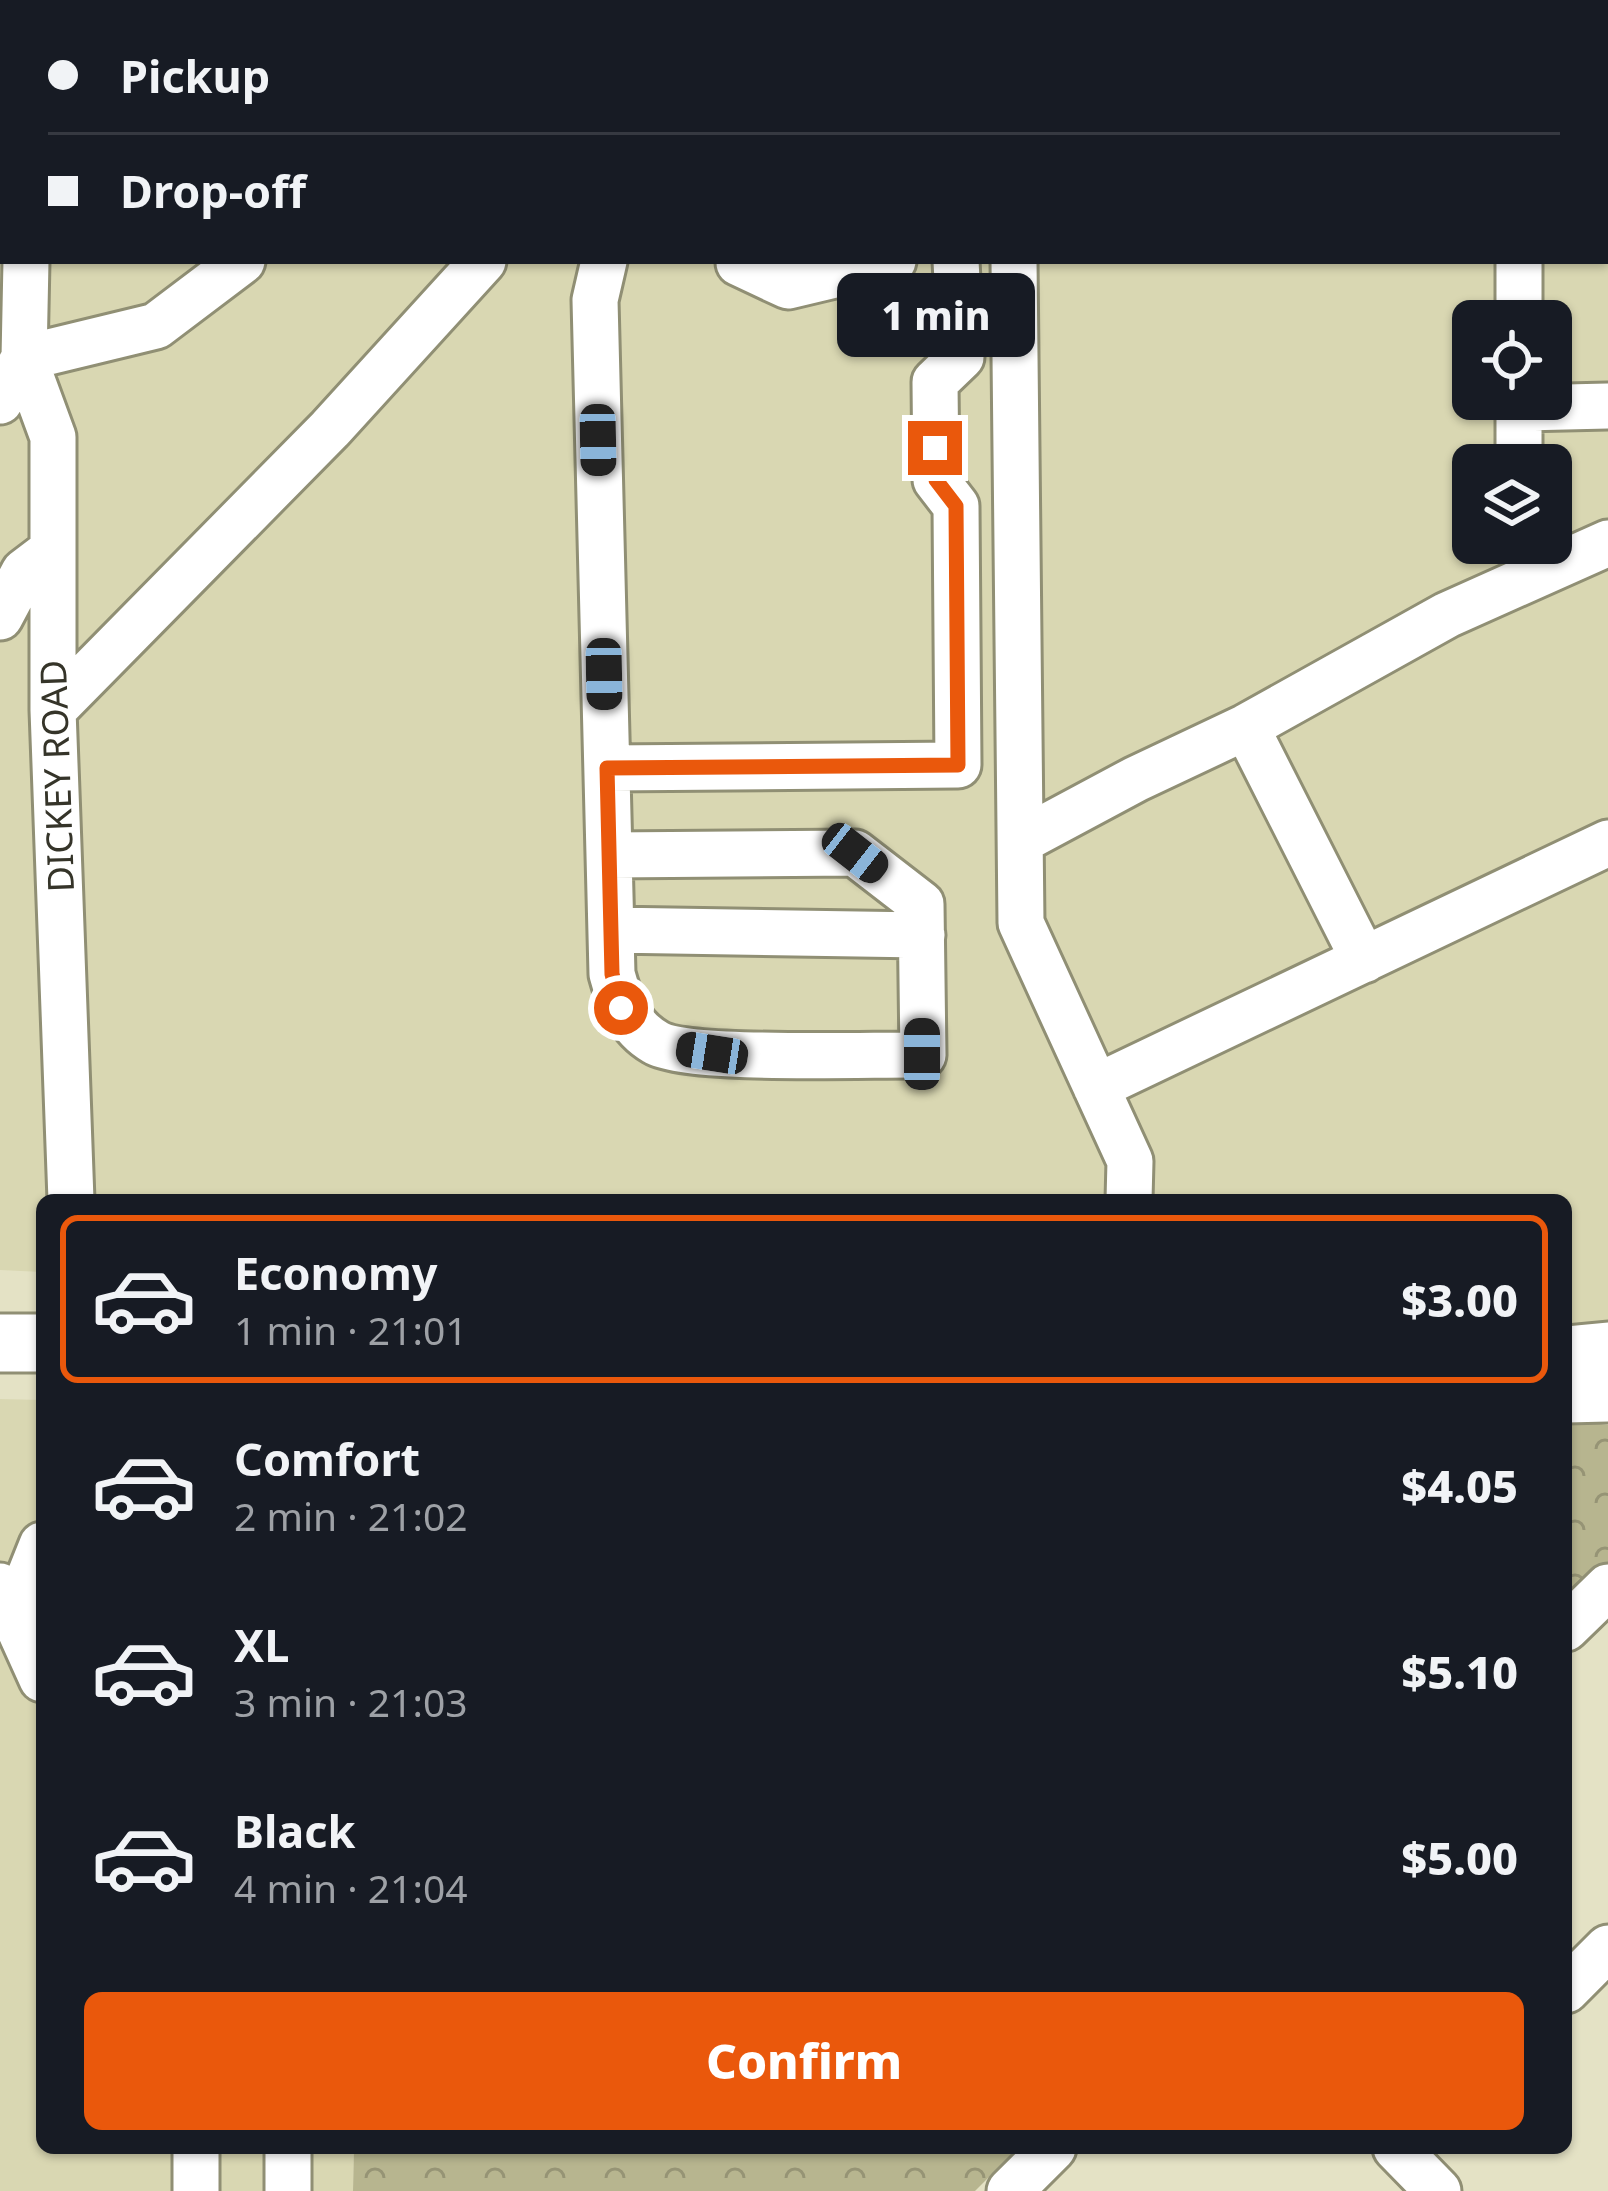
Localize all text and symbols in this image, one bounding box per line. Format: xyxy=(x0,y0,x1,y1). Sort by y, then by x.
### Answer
text: Pickup xyxy=(120,45,270,106)
text: Drop-off xyxy=(120,160,306,221)
callout: 1 min xyxy=(836,274,1034,358)
text: 1 min xyxy=(882,288,990,341)
map controls xyxy=(1452,300,1572,564)
button: locate xyxy=(1452,300,1572,420)
car xyxy=(579,404,617,476)
route end xyxy=(908,421,962,475)
button: layers xyxy=(1452,444,1572,564)
car xyxy=(585,638,623,710)
street label: DICKEY ROAD xyxy=(28,659,85,893)
car xyxy=(816,817,894,889)
route start xyxy=(594,981,648,1035)
car xyxy=(904,1018,940,1090)
car xyxy=(674,1030,750,1076)
text: Economy xyxy=(234,1242,438,1303)
icon: car xyxy=(90,1245,198,1353)
text: $3.00 xyxy=(1401,1269,1518,1330)
text: 1 min · 21:01 xyxy=(234,1303,468,1356)
text: Comfort xyxy=(234,1428,420,1489)
icon: car xyxy=(90,1431,198,1539)
text: $4.05 xyxy=(1401,1455,1518,1516)
text: 2 min · 21:02 xyxy=(234,1489,468,1542)
text: XL xyxy=(234,1614,289,1675)
icon: car xyxy=(90,1617,198,1725)
text: $5.10 xyxy=(1401,1641,1518,1702)
text: 3 min · 21:03 xyxy=(234,1675,468,1728)
text: Black xyxy=(234,1800,355,1861)
icon: car xyxy=(90,1803,198,1911)
text: $5.00 xyxy=(1401,1827,1518,1888)
text: 4 min · 21:04 xyxy=(234,1861,468,1914)
button: Confirm xyxy=(84,1992,1524,2130)

